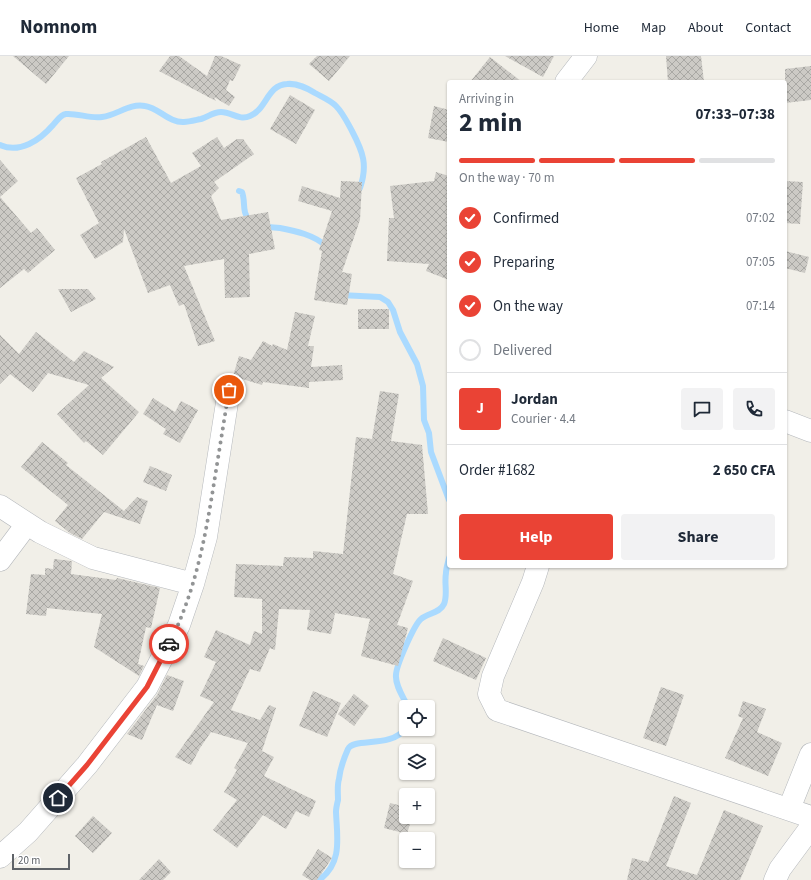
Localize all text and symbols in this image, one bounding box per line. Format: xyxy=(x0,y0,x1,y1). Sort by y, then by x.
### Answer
text: Nomnom xyxy=(20,14,97,41)
text: Home xyxy=(584,18,619,38)
text: Map xyxy=(641,18,666,38)
text: About xyxy=(688,18,723,38)
text: Contact xyxy=(745,18,791,38)
text: Arriving in xyxy=(459,90,514,108)
text: 2 min xyxy=(459,104,522,141)
text: 07:33–07:38 xyxy=(695,104,775,125)
text: On the way · 70 m xyxy=(459,169,554,187)
icon: check xyxy=(459,207,481,229)
text: Confirmed xyxy=(493,208,559,229)
text: 07:02 xyxy=(746,209,775,227)
icon: check xyxy=(459,251,481,273)
text: Preparing xyxy=(493,252,554,273)
text: 07:05 xyxy=(746,253,775,271)
icon: check xyxy=(459,295,481,317)
text: On the way xyxy=(493,296,563,317)
text: 07:14 xyxy=(746,297,775,315)
text: Delivered xyxy=(493,340,552,361)
pin xyxy=(212,373,246,407)
icon: bag xyxy=(218,379,240,401)
button: chat xyxy=(681,388,723,430)
button: phone xyxy=(733,388,775,430)
text: Jordan xyxy=(511,389,558,410)
text: J xyxy=(476,398,484,419)
text: Courier · 4.4 xyxy=(511,410,576,428)
text: Order #1682 xyxy=(459,460,535,481)
text: 2 650 CFA xyxy=(713,460,775,481)
button: Help xyxy=(459,514,613,560)
button: Share xyxy=(621,514,775,560)
courier xyxy=(149,624,189,664)
icon: car xyxy=(158,633,180,655)
map controls xyxy=(399,700,435,868)
button: locate xyxy=(399,700,435,736)
button: layers xyxy=(399,744,435,780)
pin xyxy=(41,781,75,815)
icon: home xyxy=(47,787,69,809)
button: + xyxy=(399,788,435,824)
button: − xyxy=(399,832,435,868)
scale bar xyxy=(12,852,70,871)
text: 20 m xyxy=(18,853,40,868)

